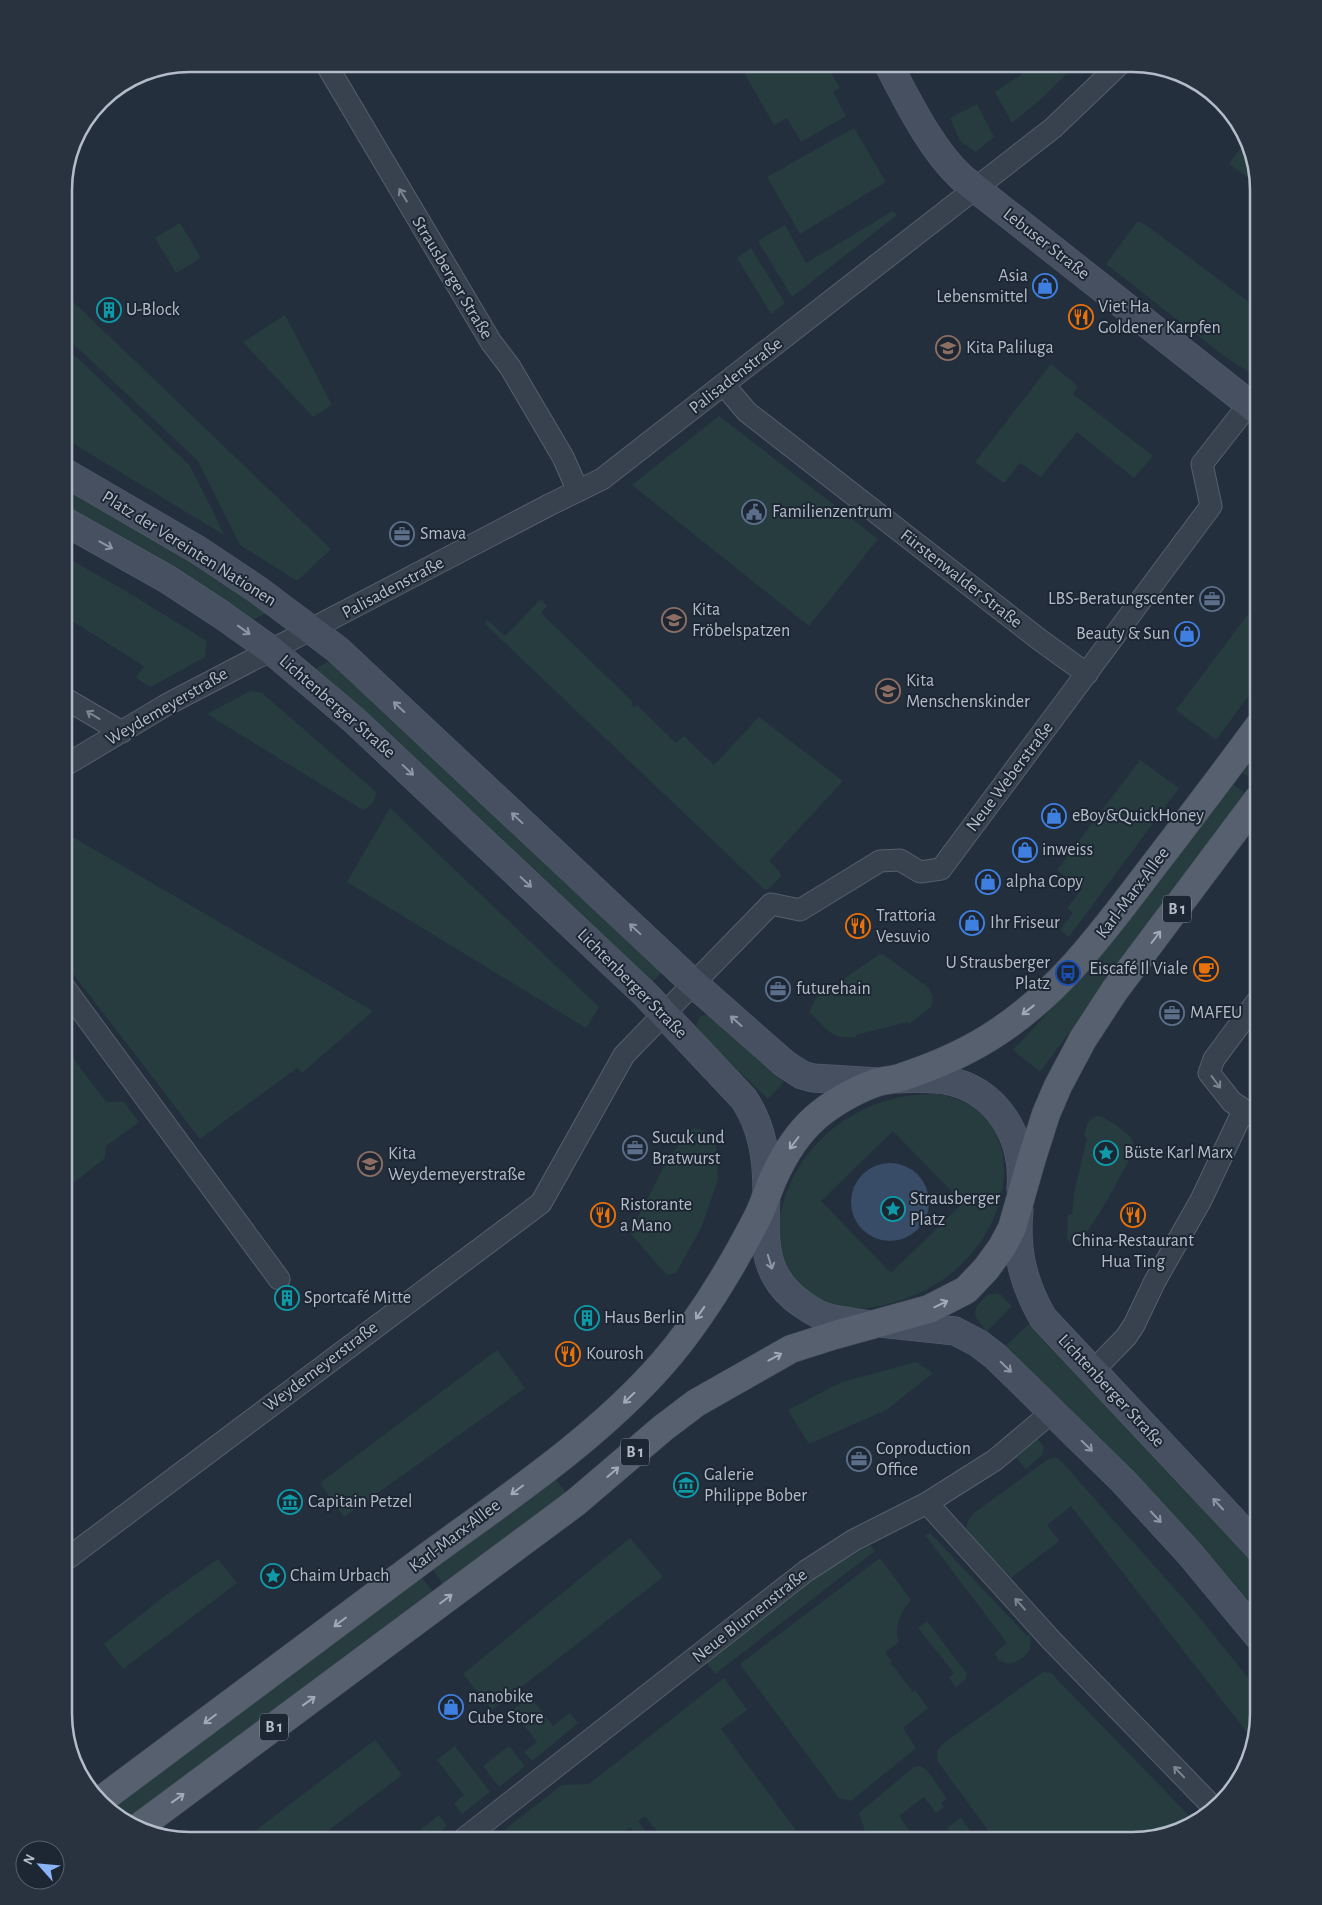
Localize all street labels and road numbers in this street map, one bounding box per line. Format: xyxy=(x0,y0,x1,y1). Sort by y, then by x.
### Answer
street label: Lebuser Straße xyxy=(999,205,1093,283)
street label: Strausberger Straße xyxy=(408,213,496,343)
street label: Palisadenstraße xyxy=(686,334,786,418)
street label: Platz der Vereinten Nationen xyxy=(99,488,279,610)
street label: Fürstenwalder Straße xyxy=(897,526,1025,632)
street label: Palisadenstraße xyxy=(339,554,447,622)
street label: Lichtenberger Straße xyxy=(276,652,398,762)
street label: Weydemeyerstraße xyxy=(103,665,231,749)
street label: Neue Weberstraße xyxy=(963,719,1057,835)
street label: Karl-Marx-Allee xyxy=(1093,844,1173,942)
road number: B 1 xyxy=(1163,896,1191,922)
street label: Lichtenberger Straße xyxy=(574,926,690,1042)
street label: Weydemeyerstraße xyxy=(261,1318,381,1416)
street label: Lichtenberger Straße xyxy=(1054,1331,1168,1451)
road number: B 1 xyxy=(621,1438,649,1465)
street label: Karl-Marx-Allee xyxy=(406,1496,504,1576)
street label: Neue Blumenstraße xyxy=(689,1566,811,1666)
road number: B 1 xyxy=(260,1714,288,1740)

